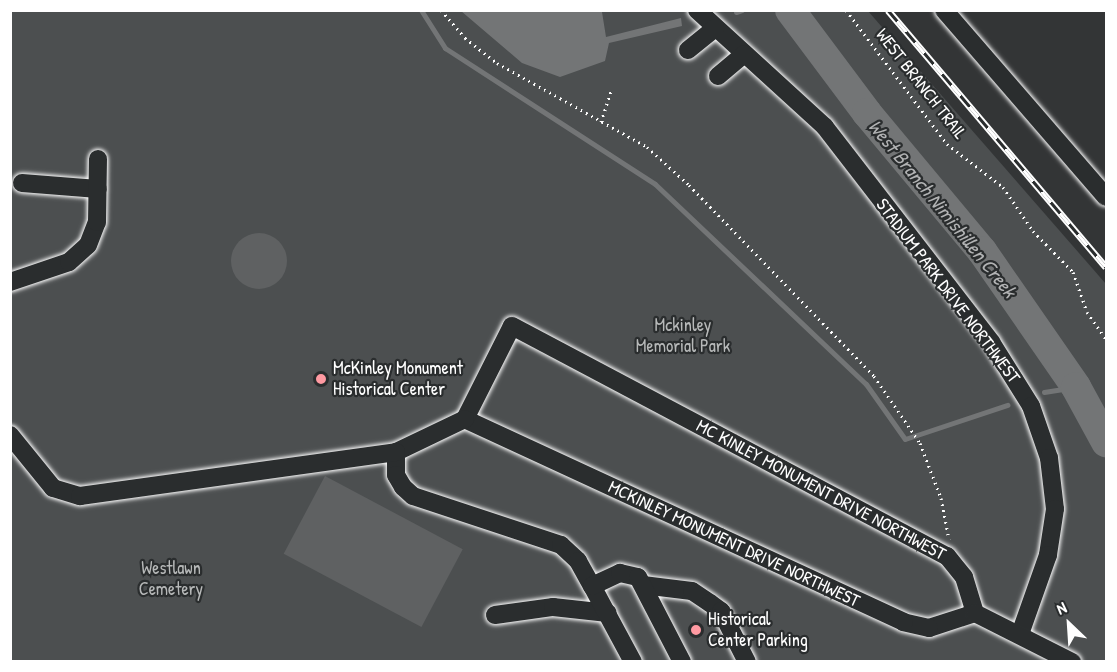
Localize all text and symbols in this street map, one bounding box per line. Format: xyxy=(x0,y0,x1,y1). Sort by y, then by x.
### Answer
street label: WEST BRANCH TRAIL xyxy=(871,24,971,144)
water label: West Branch Nimishillen Creek xyxy=(864,114,1022,302)
street label: STADIUM PARK DRIVE NORTHWEST xyxy=(871,194,1025,388)
park label: Mckinley Memorial Park xyxy=(636,315,730,358)
place label: McKinley Monument Historical Center xyxy=(333,358,463,400)
marker: McKinley Monument Historical Center xyxy=(314,372,328,386)
street label: MC KINLEY MONUMENT DRIVE NORTHWEST xyxy=(693,415,949,565)
street label: MCKINLEY MONUMENT DRIVE NORTHWEST xyxy=(605,476,863,612)
park label: Westlawn Cemetery xyxy=(139,558,203,600)
north arrow xyxy=(1039,594,1099,654)
text: N xyxy=(1053,596,1070,619)
place label: Historical Center Parking xyxy=(708,609,808,652)
marker: Historical Center Parking xyxy=(689,623,703,637)

